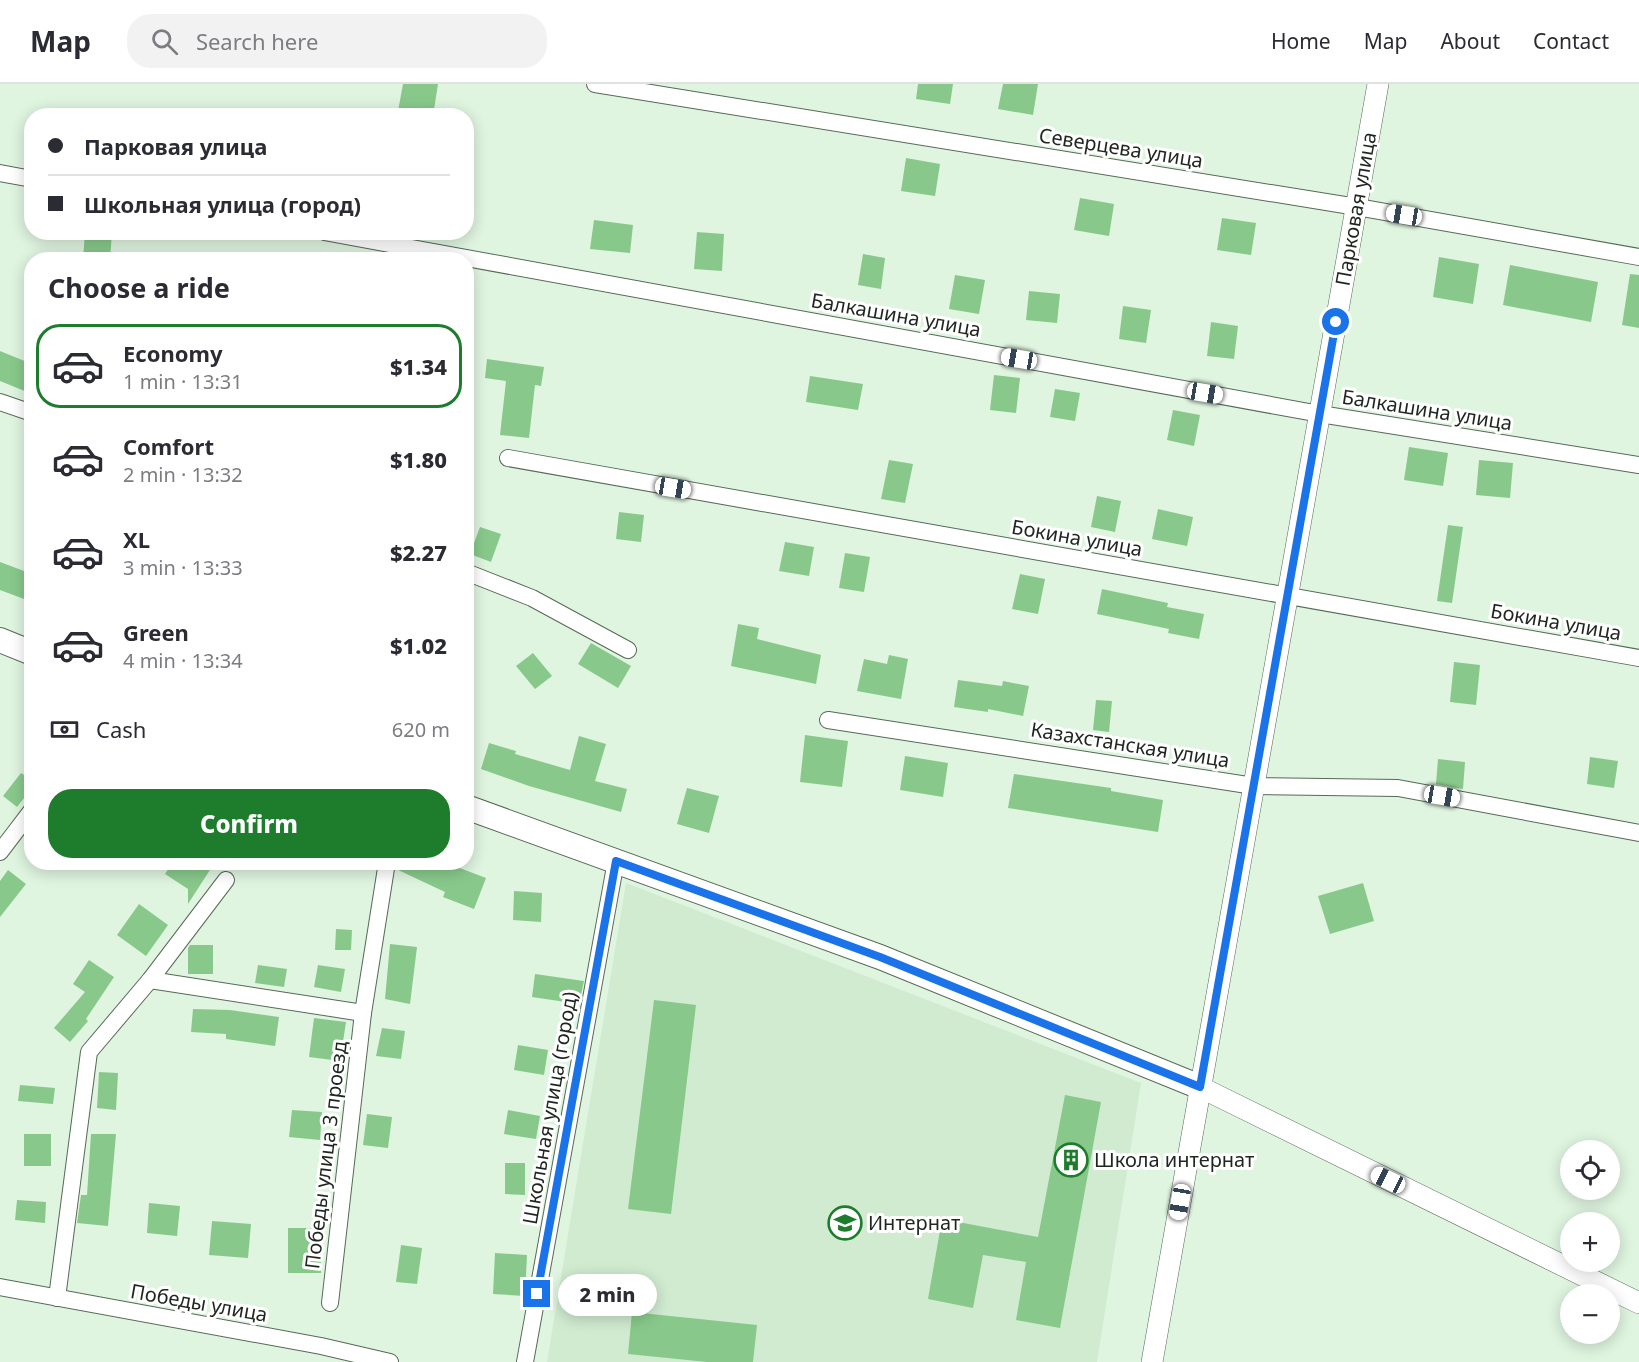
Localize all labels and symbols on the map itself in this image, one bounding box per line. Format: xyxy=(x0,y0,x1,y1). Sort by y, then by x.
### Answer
street label: Северцева улица xyxy=(1037,121,1205,174)
street label: Парковая улица xyxy=(1329,130,1382,288)
car xyxy=(1385,203,1423,227)
street label: Балкашина улица xyxy=(809,286,983,343)
route start xyxy=(1322,308,1349,335)
car xyxy=(1000,347,1038,371)
car xyxy=(1186,381,1224,405)
street label: Балкашина улица xyxy=(1340,383,1514,436)
car xyxy=(654,476,692,500)
street label: Бокина улица xyxy=(1009,513,1145,562)
street label: Бокина улица xyxy=(1488,597,1624,646)
street label: Казахстанская улица xyxy=(1029,715,1231,774)
car xyxy=(1423,784,1461,808)
street label: Школьная улица (город) xyxy=(516,989,583,1226)
street label: Победы улица 3 проезд xyxy=(298,1039,353,1270)
building icon: Школа интернат xyxy=(1053,1142,1089,1178)
place label: Школа интернат xyxy=(1094,1146,1254,1173)
car xyxy=(1368,1164,1408,1196)
car xyxy=(1168,1183,1192,1221)
school or university icon: Интернат xyxy=(827,1205,863,1241)
place label: Интернат xyxy=(868,1209,960,1236)
callout: 2 min xyxy=(558,1273,657,1315)
street label: Победы улица xyxy=(129,1277,270,1328)
route end xyxy=(523,1280,550,1307)

